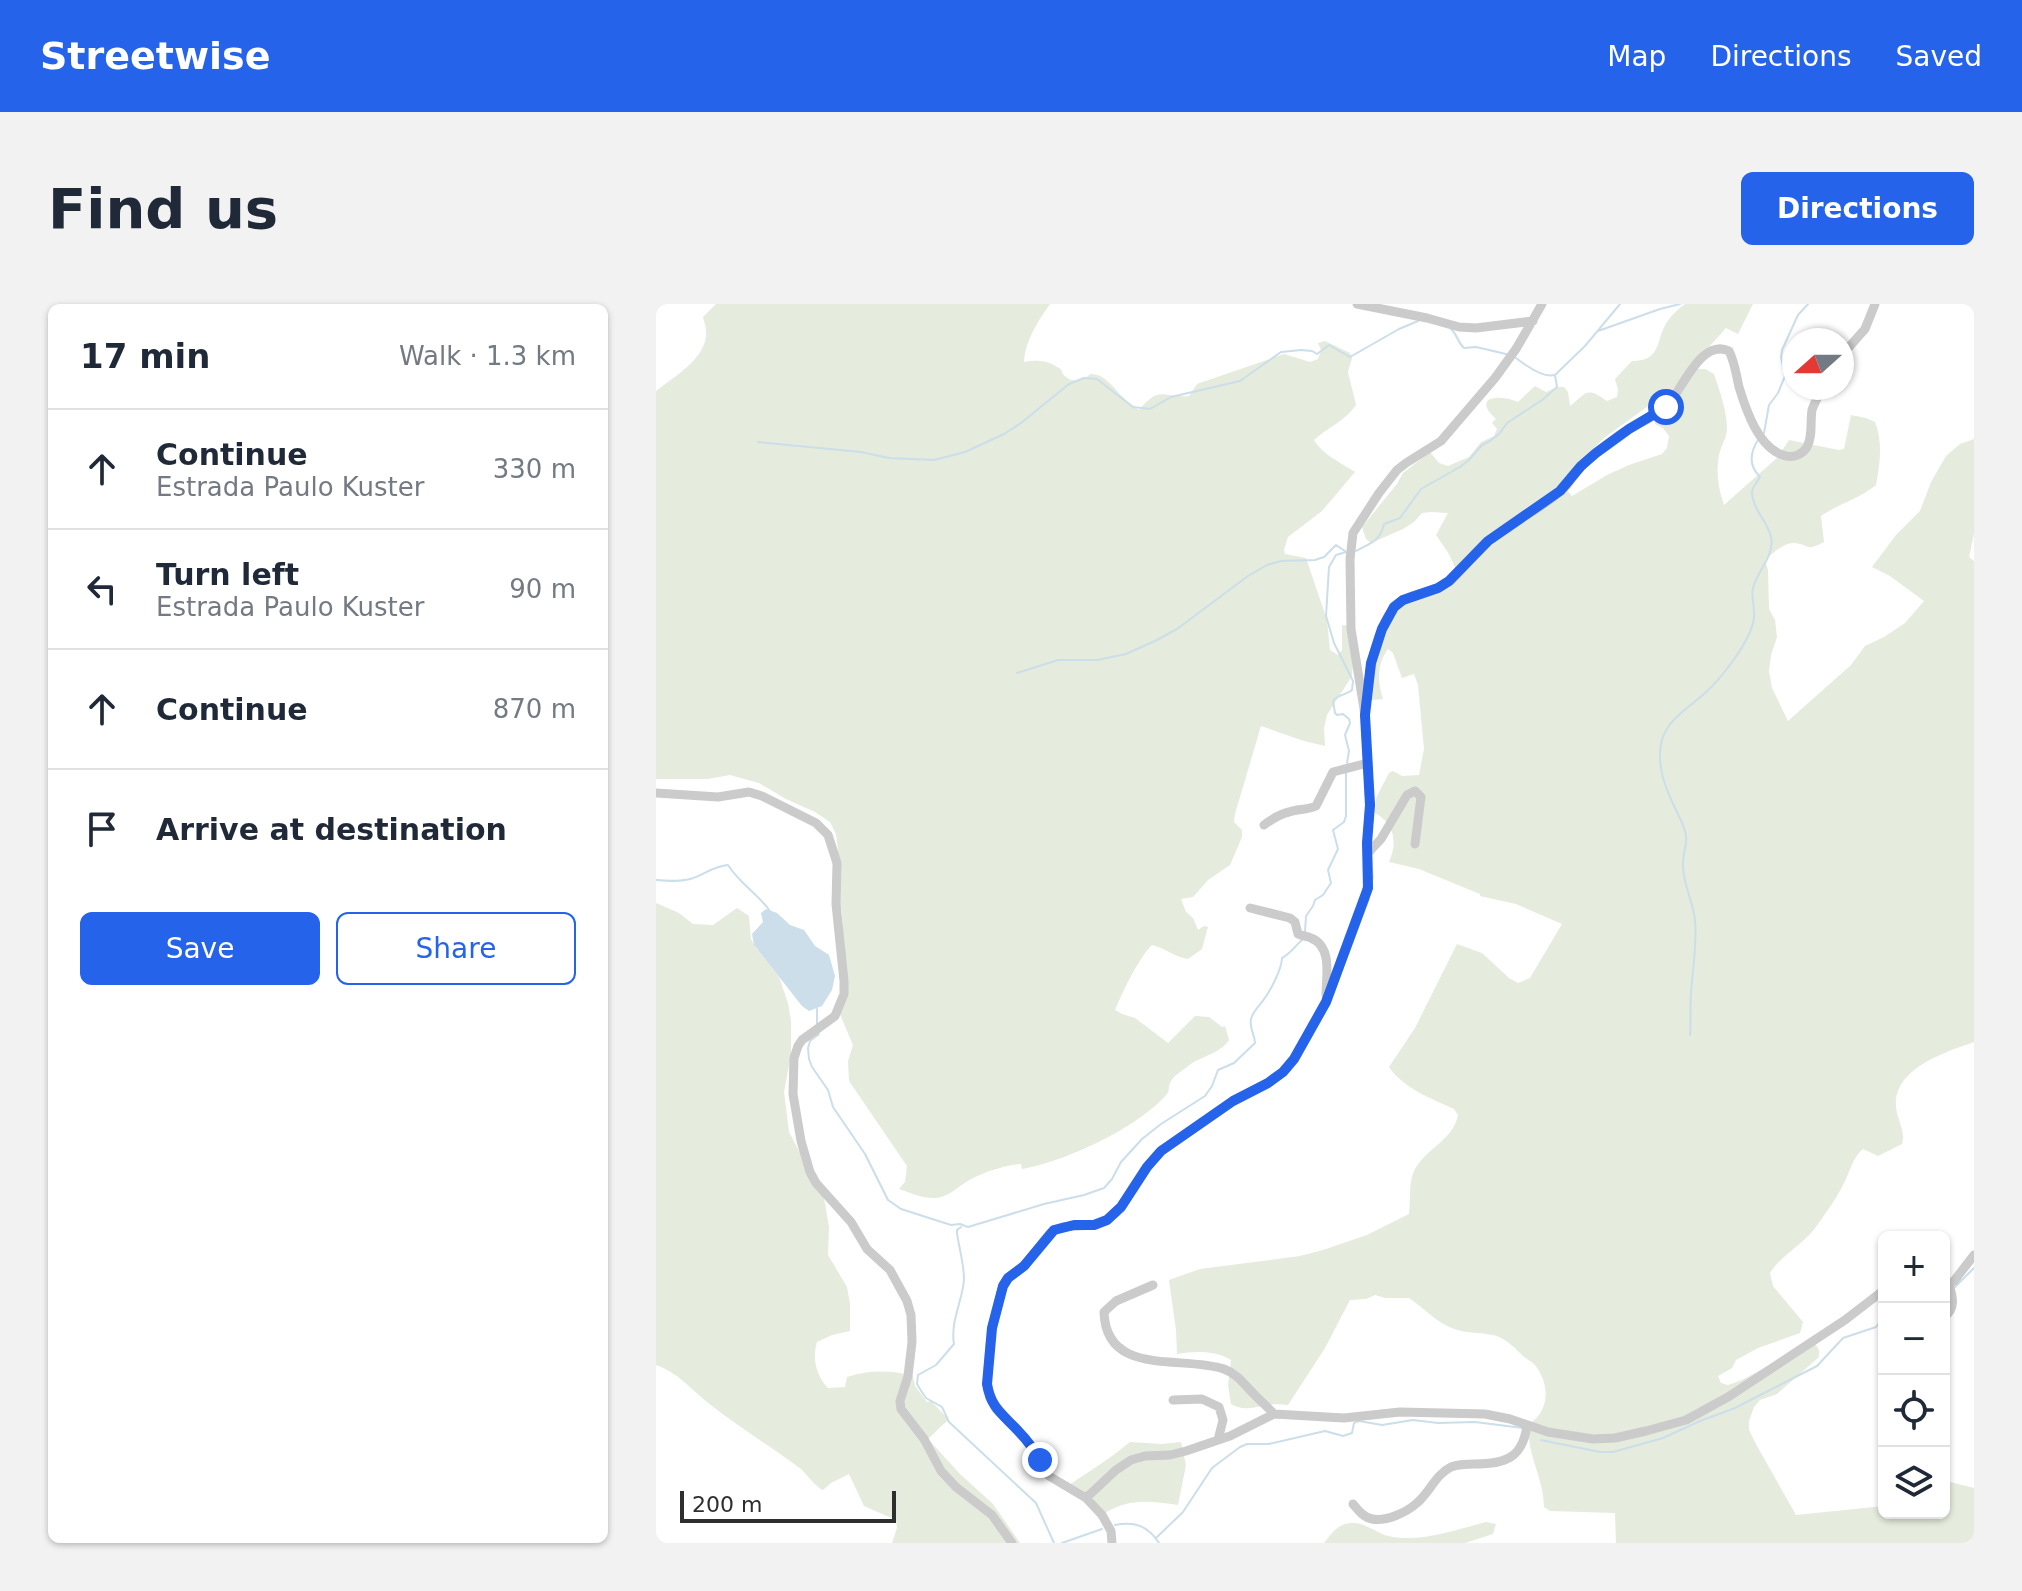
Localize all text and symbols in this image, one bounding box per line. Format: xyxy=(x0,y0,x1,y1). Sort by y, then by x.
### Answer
text: Streetwise xyxy=(40,34,271,78)
text: Map xyxy=(1607,40,1666,73)
text: Directions xyxy=(1710,40,1851,73)
text: Saved xyxy=(1895,40,1982,73)
button: Directions xyxy=(1741,172,1974,245)
text: Find us xyxy=(48,176,278,241)
north arrow xyxy=(1782,328,1854,400)
text: 17 min xyxy=(80,336,210,376)
text: Walk · 1.3 km xyxy=(399,341,576,371)
route start xyxy=(1648,389,1684,425)
text: Continue xyxy=(156,437,308,472)
icon: ahead xyxy=(80,447,124,491)
text: 330 m xyxy=(493,454,576,484)
text: Estrada Paulo Kuster xyxy=(156,472,424,502)
text: Turn left xyxy=(156,557,299,592)
icon: left xyxy=(80,567,124,611)
text: 90 m xyxy=(509,574,576,604)
text: Estrada Paulo Kuster xyxy=(156,592,424,622)
icon: ahead xyxy=(80,687,124,731)
text: Continue xyxy=(156,692,308,727)
text: 870 m xyxy=(493,694,576,724)
icon: arrive xyxy=(80,807,124,851)
text: Arrive at destination xyxy=(156,812,507,847)
button: Save xyxy=(80,912,320,985)
button: Share xyxy=(336,912,576,985)
map controls xyxy=(1878,1231,1950,1519)
button: + xyxy=(1878,1231,1950,1303)
button: − xyxy=(1878,1303,1950,1375)
button: locate xyxy=(1878,1375,1950,1447)
route end xyxy=(1022,1442,1058,1478)
button: layers xyxy=(1878,1447,1950,1519)
scale bar xyxy=(680,1487,896,1523)
text: 200 m xyxy=(692,1492,762,1517)

